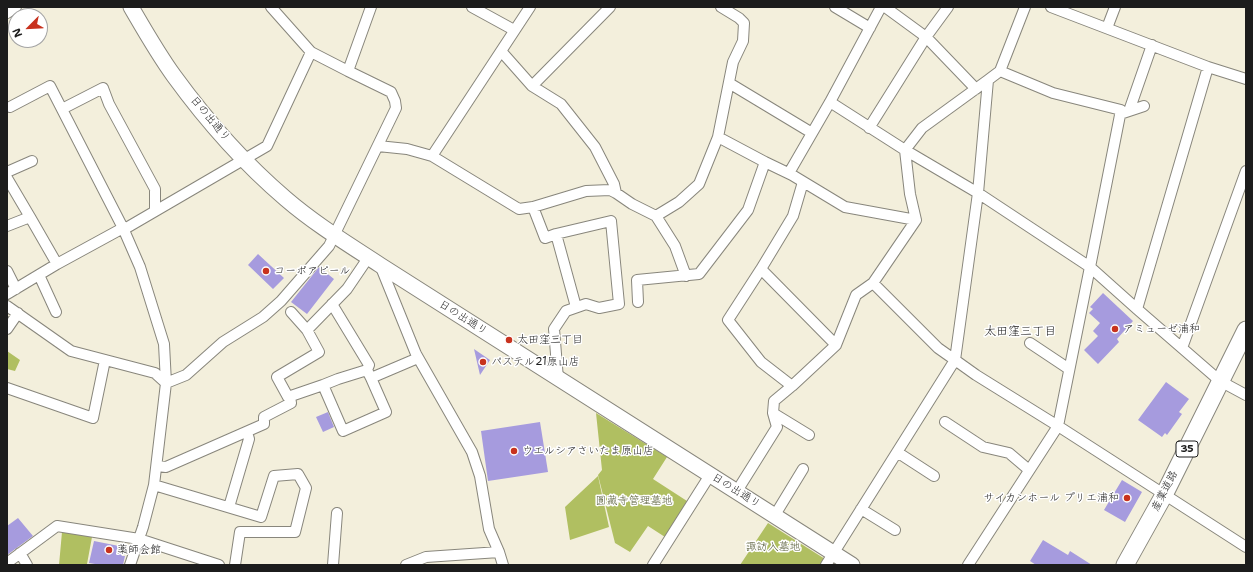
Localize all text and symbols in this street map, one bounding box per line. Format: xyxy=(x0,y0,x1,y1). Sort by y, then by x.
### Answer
north arrow xyxy=(8,8,48,48)
text: N xyxy=(9,26,26,40)
street label: 日の出通り xyxy=(187,94,233,144)
place label: コーポアピール xyxy=(274,264,350,278)
marker: コーポアピール xyxy=(261,266,271,276)
street label: 日の出通り xyxy=(436,298,490,338)
place label: アミューゼ浦和 xyxy=(1123,322,1200,336)
marker: アミューゼ浦和 xyxy=(1110,324,1120,334)
district label: 太田窪三丁目 xyxy=(984,325,1056,339)
place label: 太田窪三丁目 xyxy=(517,333,583,347)
marker: 太田窪三丁目 xyxy=(504,335,514,345)
place label: パステル21原山店 xyxy=(491,355,580,369)
marker: パステル21原山店 xyxy=(478,357,488,367)
road number: 35 xyxy=(1176,441,1198,457)
place label: ウエルシアさいたま原山店 xyxy=(522,444,654,458)
marker: ウエルシアさいたま原山店 xyxy=(509,446,519,456)
street label: 産業道路 xyxy=(1149,468,1181,514)
street label: 日の出通り xyxy=(709,471,763,511)
place label: サイカンホール プリエ浦和 xyxy=(983,491,1119,505)
marker: サイカンホール プリエ浦和 xyxy=(1122,493,1132,503)
park label: 圓藏寺管理墓地 xyxy=(596,494,672,508)
park label: 諏訪入墓地 xyxy=(746,540,800,554)
place label: 薬師会館 xyxy=(117,543,161,557)
marker: 薬師会館 xyxy=(104,545,114,555)

